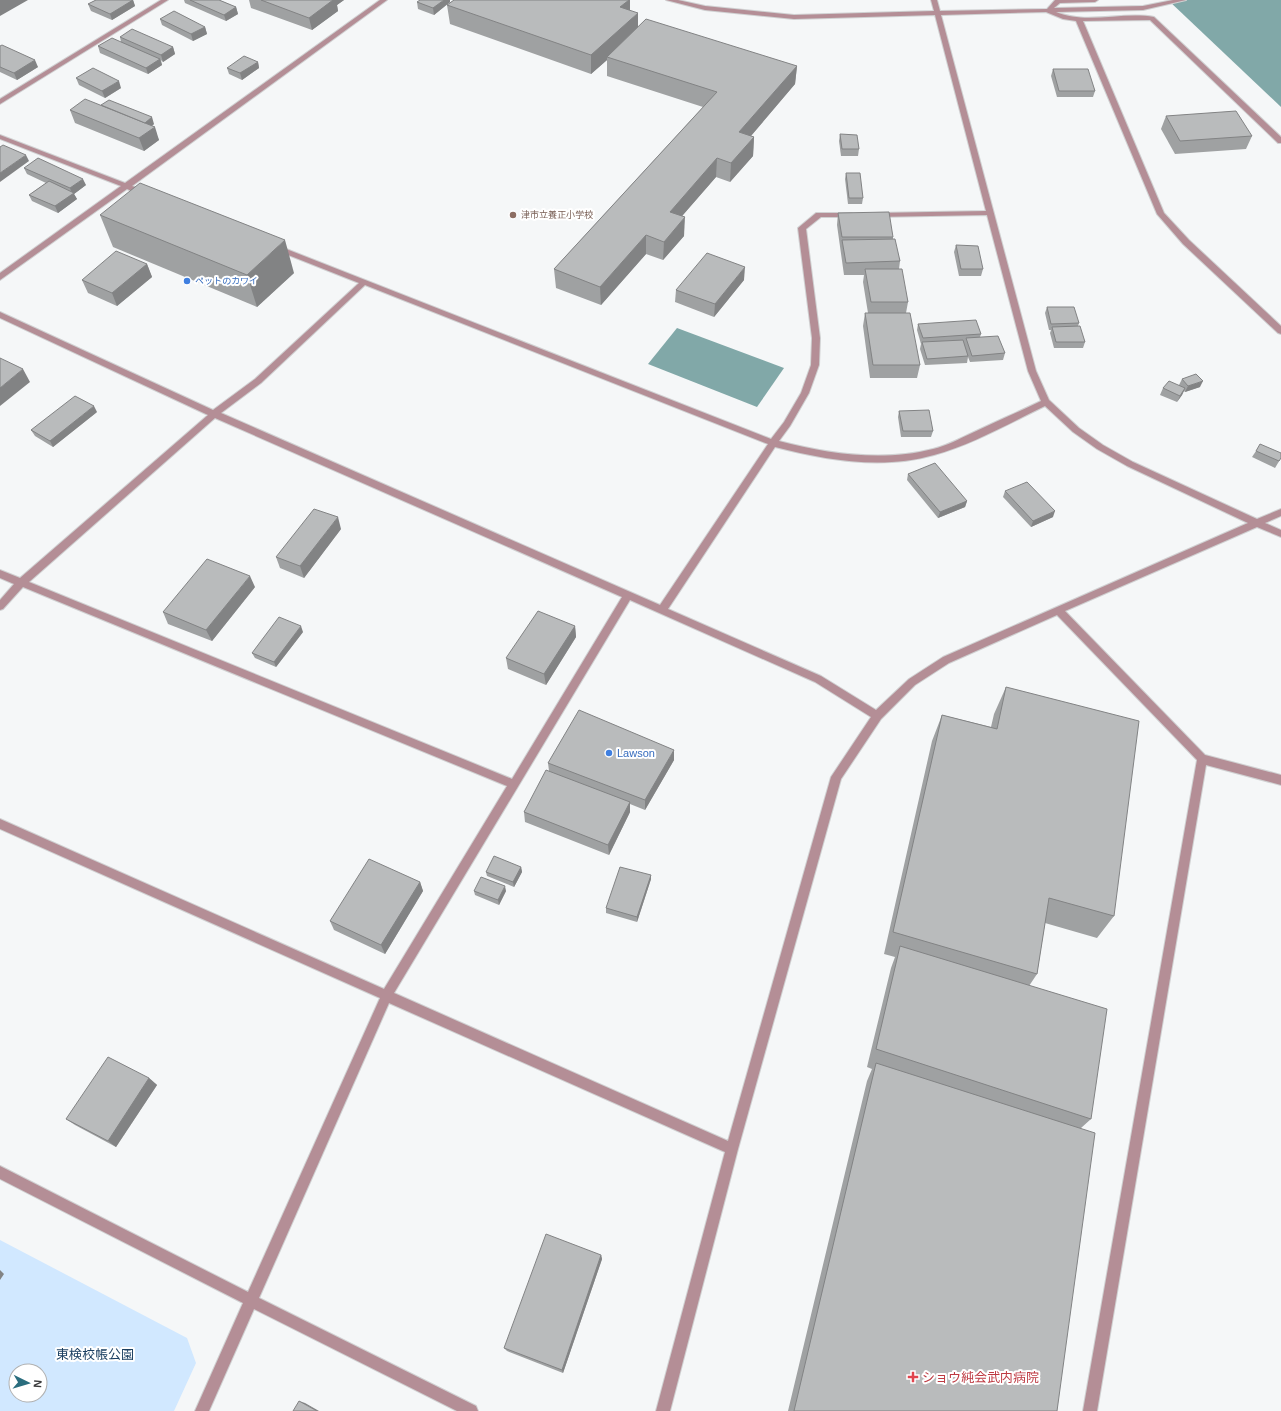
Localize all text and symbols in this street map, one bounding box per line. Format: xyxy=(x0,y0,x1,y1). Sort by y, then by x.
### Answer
marker: 津市立養正小学校 xyxy=(508,210,518,220)
place label: 津市立養正小学校 xyxy=(521,210,593,220)
marker: ペットのカワイ xyxy=(182,276,192,286)
place label: ペットのカワイ xyxy=(195,276,258,286)
place label: Lawson xyxy=(617,747,655,759)
marker: Lawson xyxy=(604,748,614,758)
park label: 東検校帳公園 xyxy=(56,1347,134,1362)
north arrow xyxy=(8,1363,48,1403)
place label: ショウ純会武内病院 xyxy=(922,1370,1039,1385)
marker: ショウ純会武内病院 xyxy=(907,1371,919,1383)
text: N xyxy=(32,1379,44,1388)

